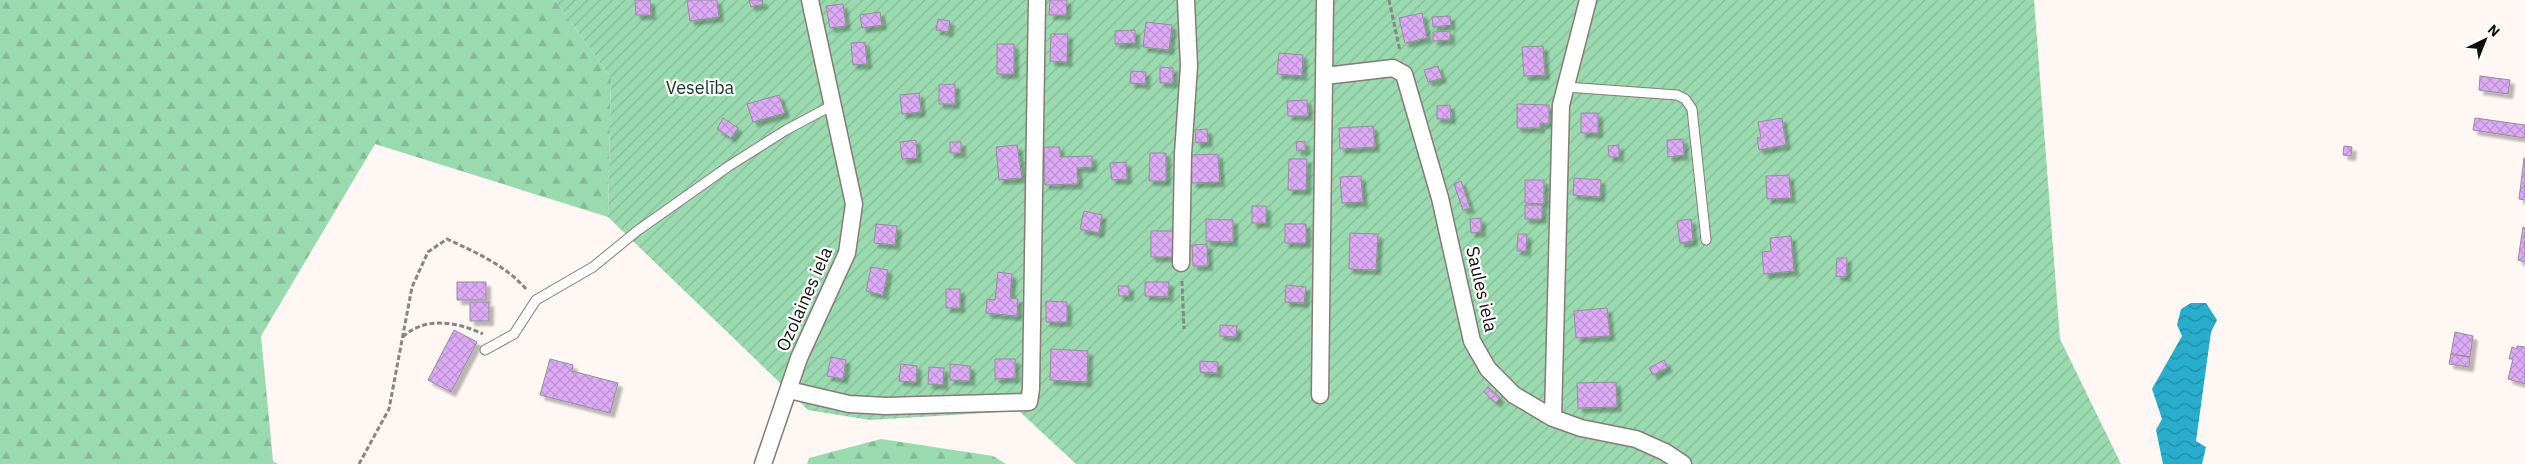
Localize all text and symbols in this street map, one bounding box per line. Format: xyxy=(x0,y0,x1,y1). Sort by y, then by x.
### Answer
north arrow xyxy=(2460,15,2510,65)
text: N xyxy=(2484,20,2504,41)
park label: Veselība xyxy=(666,76,735,99)
street label: Ozolaines iela xyxy=(771,243,837,355)
street label: Saules iela xyxy=(1461,244,1503,334)

